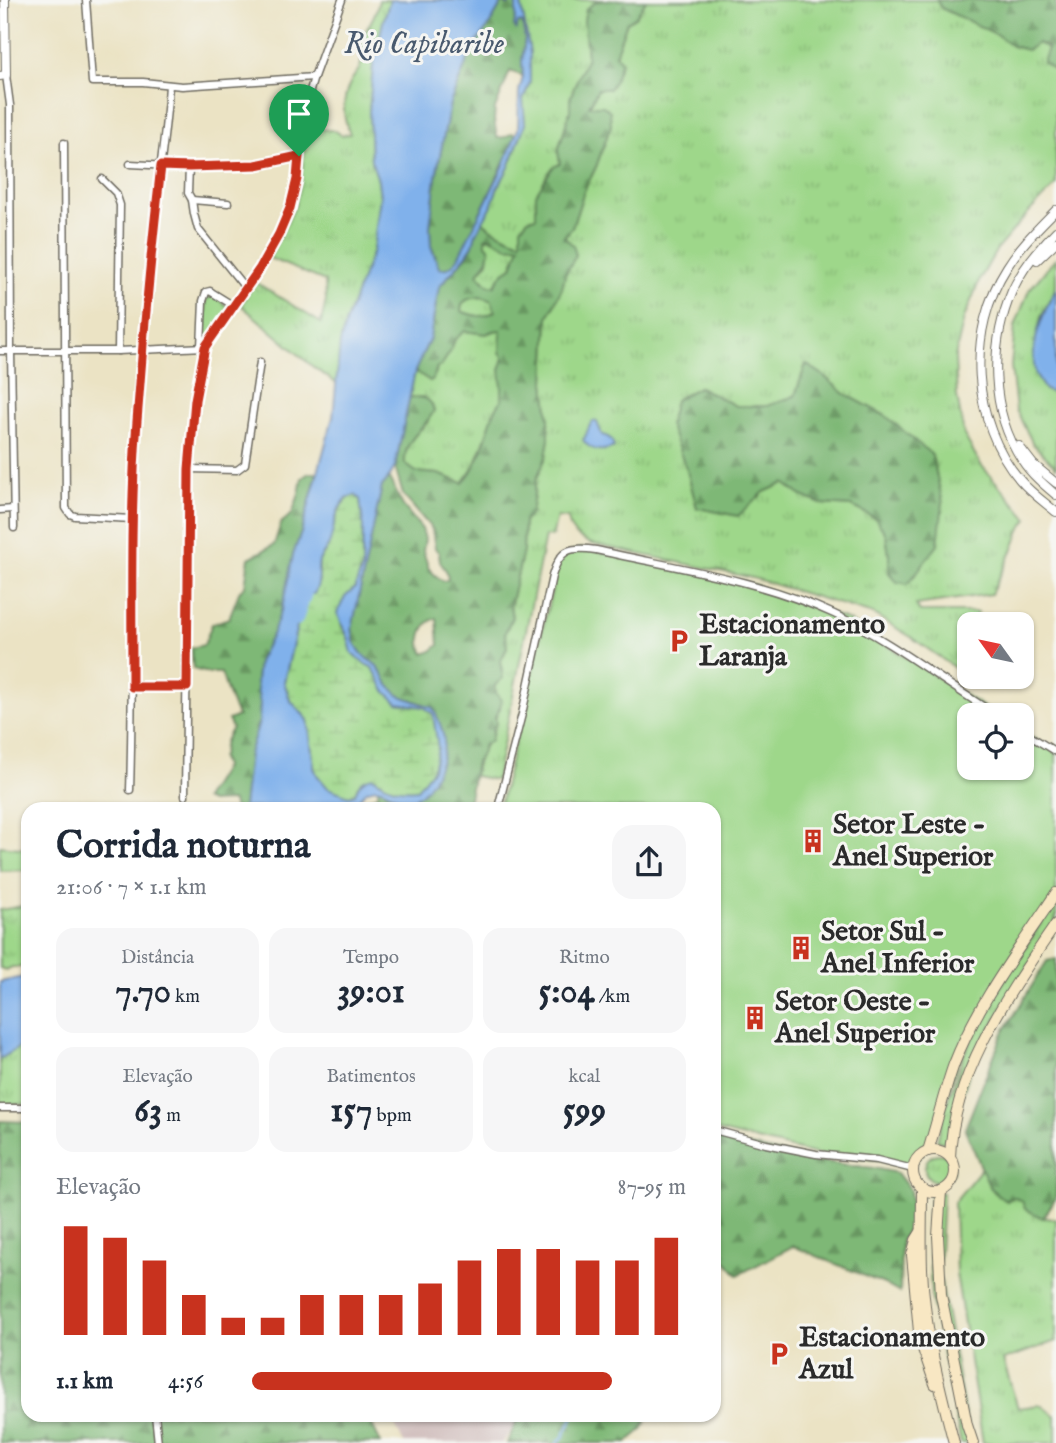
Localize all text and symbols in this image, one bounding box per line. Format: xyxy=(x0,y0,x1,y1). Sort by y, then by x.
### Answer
water label: Rio Capibaribe xyxy=(344,26,504,64)
pin xyxy=(269,84,329,156)
icon: arrive xyxy=(280,95,318,133)
place label: Estacionamento Laranja xyxy=(699,608,885,675)
north arrow xyxy=(957,612,1034,690)
map controls xyxy=(957,612,1034,780)
parking icon: Estacionamento Laranja xyxy=(665,627,693,655)
button: locate xyxy=(957,703,1034,780)
place label: Setor Leste - Anel Superior xyxy=(832,808,994,875)
text: Corrida noturna xyxy=(56,823,311,871)
button: share xyxy=(612,825,686,899)
building icon: Setor Leste - Anel Superior xyxy=(799,827,827,855)
text: 21:06 · 7 × 1.1 km xyxy=(56,873,206,902)
place label: Setor Sul - Anel Inferior xyxy=(820,915,975,982)
building icon: Setor Sul - Anel Inferior xyxy=(787,934,815,962)
text: Distância xyxy=(121,946,194,970)
text: Tempo xyxy=(343,946,399,970)
text: Ritmo xyxy=(559,946,610,970)
text: 7.70 xyxy=(115,970,171,1015)
text: 39:01 xyxy=(337,970,405,1015)
text: 5:04 xyxy=(538,970,595,1015)
text: km xyxy=(171,985,200,1009)
text: /km xyxy=(595,985,630,1009)
place label: Setor Oeste - Anel Superior xyxy=(774,985,936,1052)
building icon: Setor Oeste - Anel Superior xyxy=(741,1004,769,1032)
text: Elevação xyxy=(123,1065,193,1089)
text: Batimentos xyxy=(326,1065,416,1089)
text: kcal xyxy=(568,1065,600,1089)
text: 63 xyxy=(134,1089,162,1134)
text: 157 xyxy=(330,1089,372,1134)
text: 599 xyxy=(563,1089,606,1134)
text: m xyxy=(162,1104,181,1128)
text: bpm xyxy=(372,1104,412,1128)
text: Elevação xyxy=(56,1173,141,1202)
text: 87–95 m xyxy=(617,1173,686,1202)
place label: Estacionamento Azul xyxy=(798,1321,985,1388)
parking icon: Estacionamento Azul xyxy=(765,1340,793,1368)
text: 1.1 km xyxy=(56,1367,113,1396)
text: 4:56 xyxy=(168,1367,203,1396)

